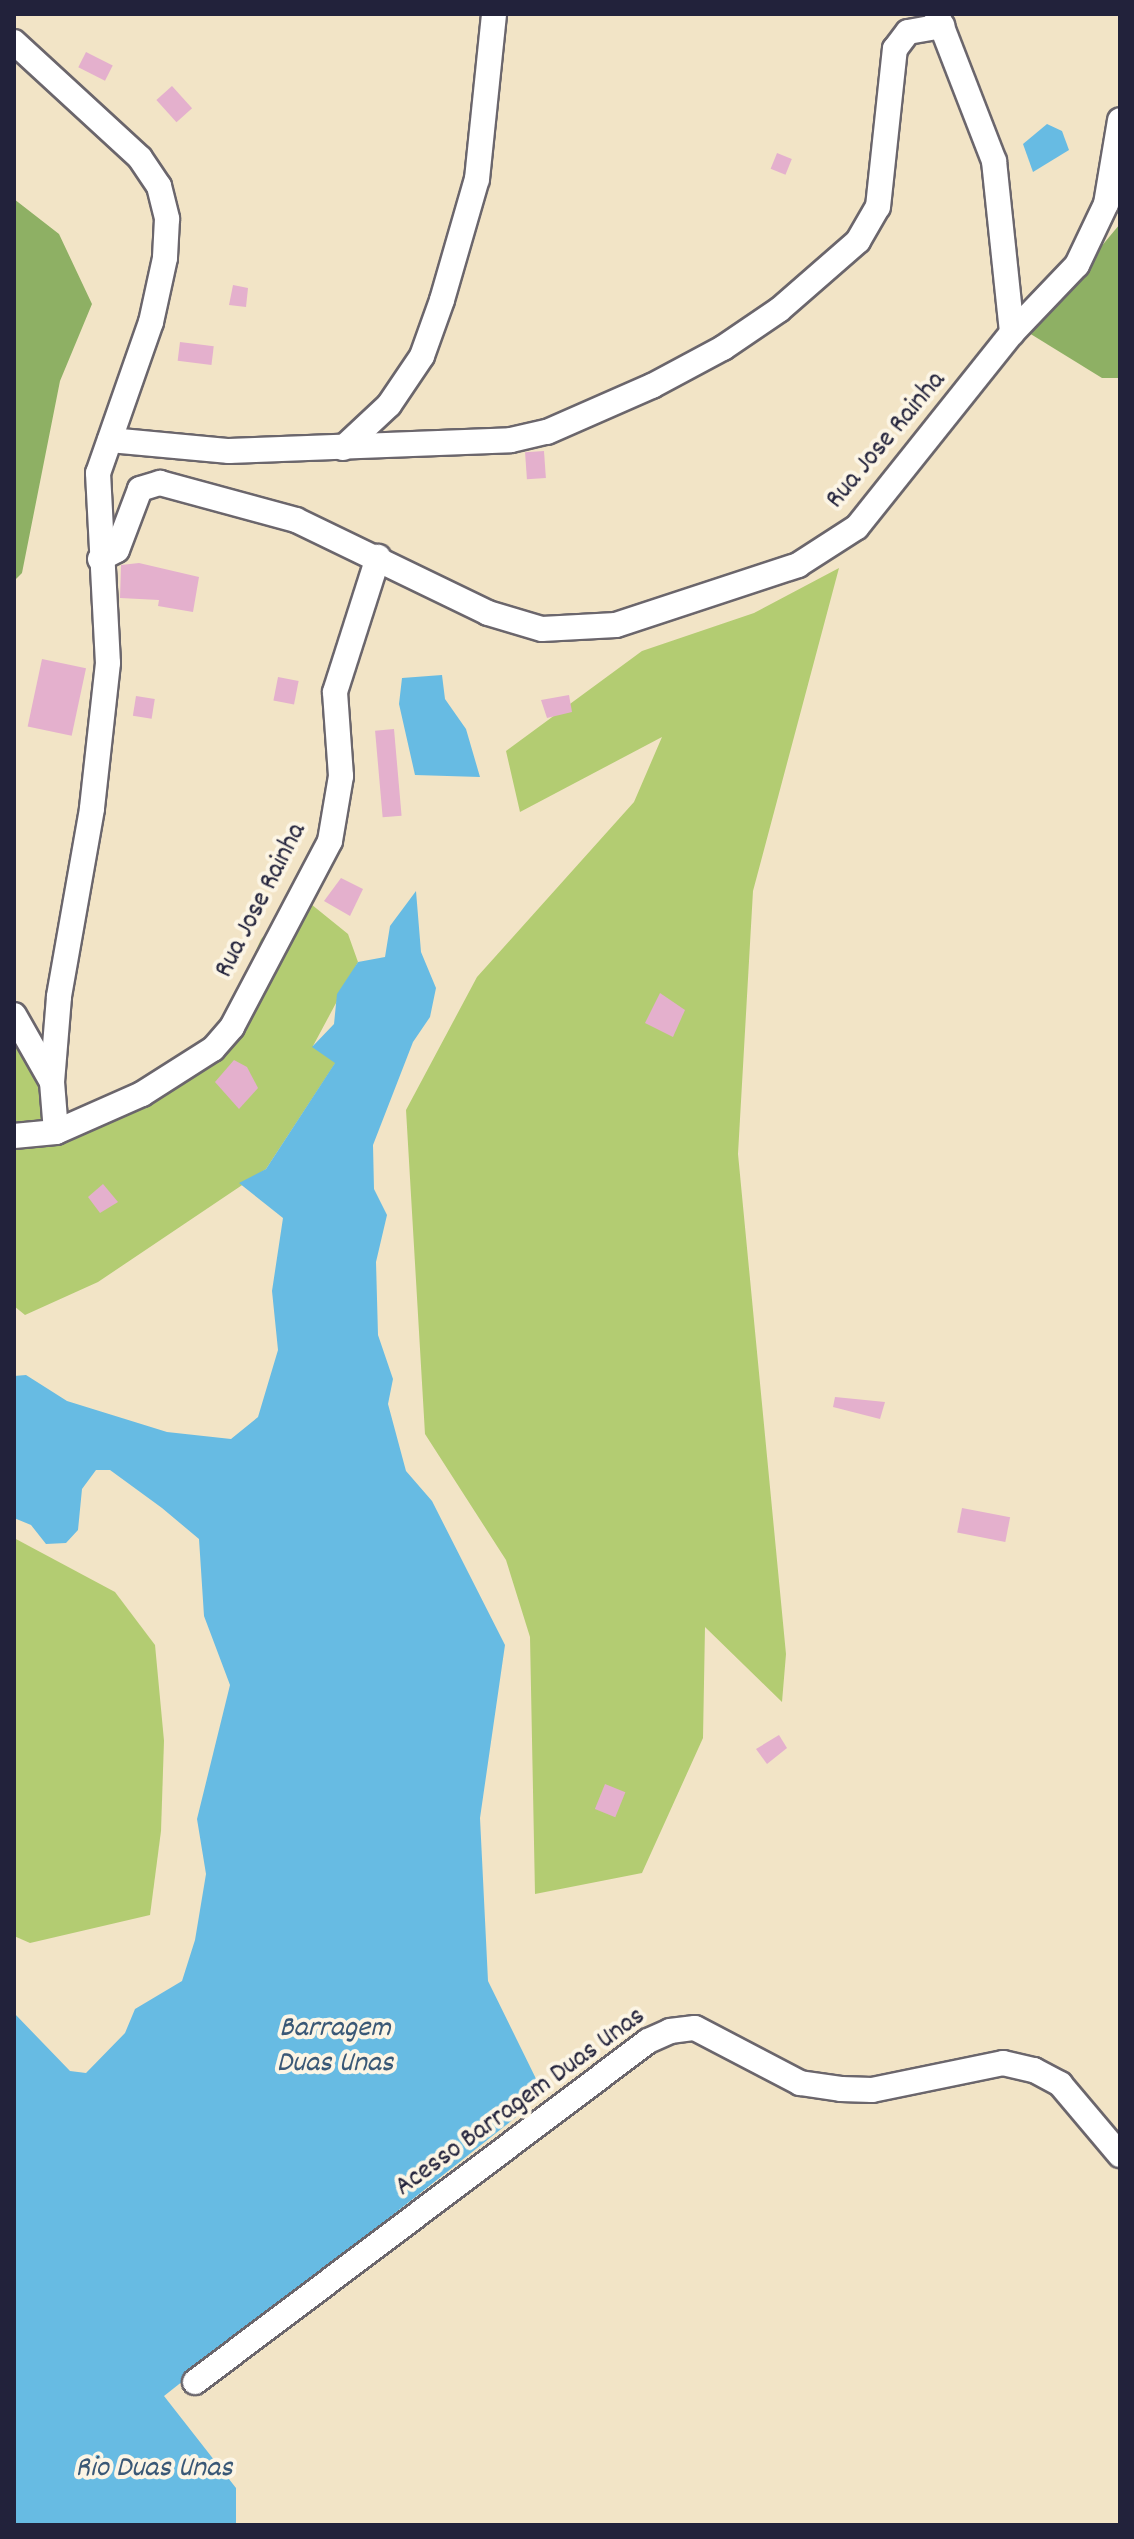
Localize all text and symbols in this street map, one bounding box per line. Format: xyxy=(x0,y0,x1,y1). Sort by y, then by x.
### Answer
street label: Rua Jose Rainha xyxy=(820,365,954,517)
street label: Rua Jose Rainha xyxy=(209,818,315,984)
street label: Acesso Barragem Duas Unas xyxy=(389,2001,653,2205)
water label: Barragem Duas Unas xyxy=(277,2012,393,2082)
water label: Rio Duas Unas xyxy=(75,2452,233,2488)

